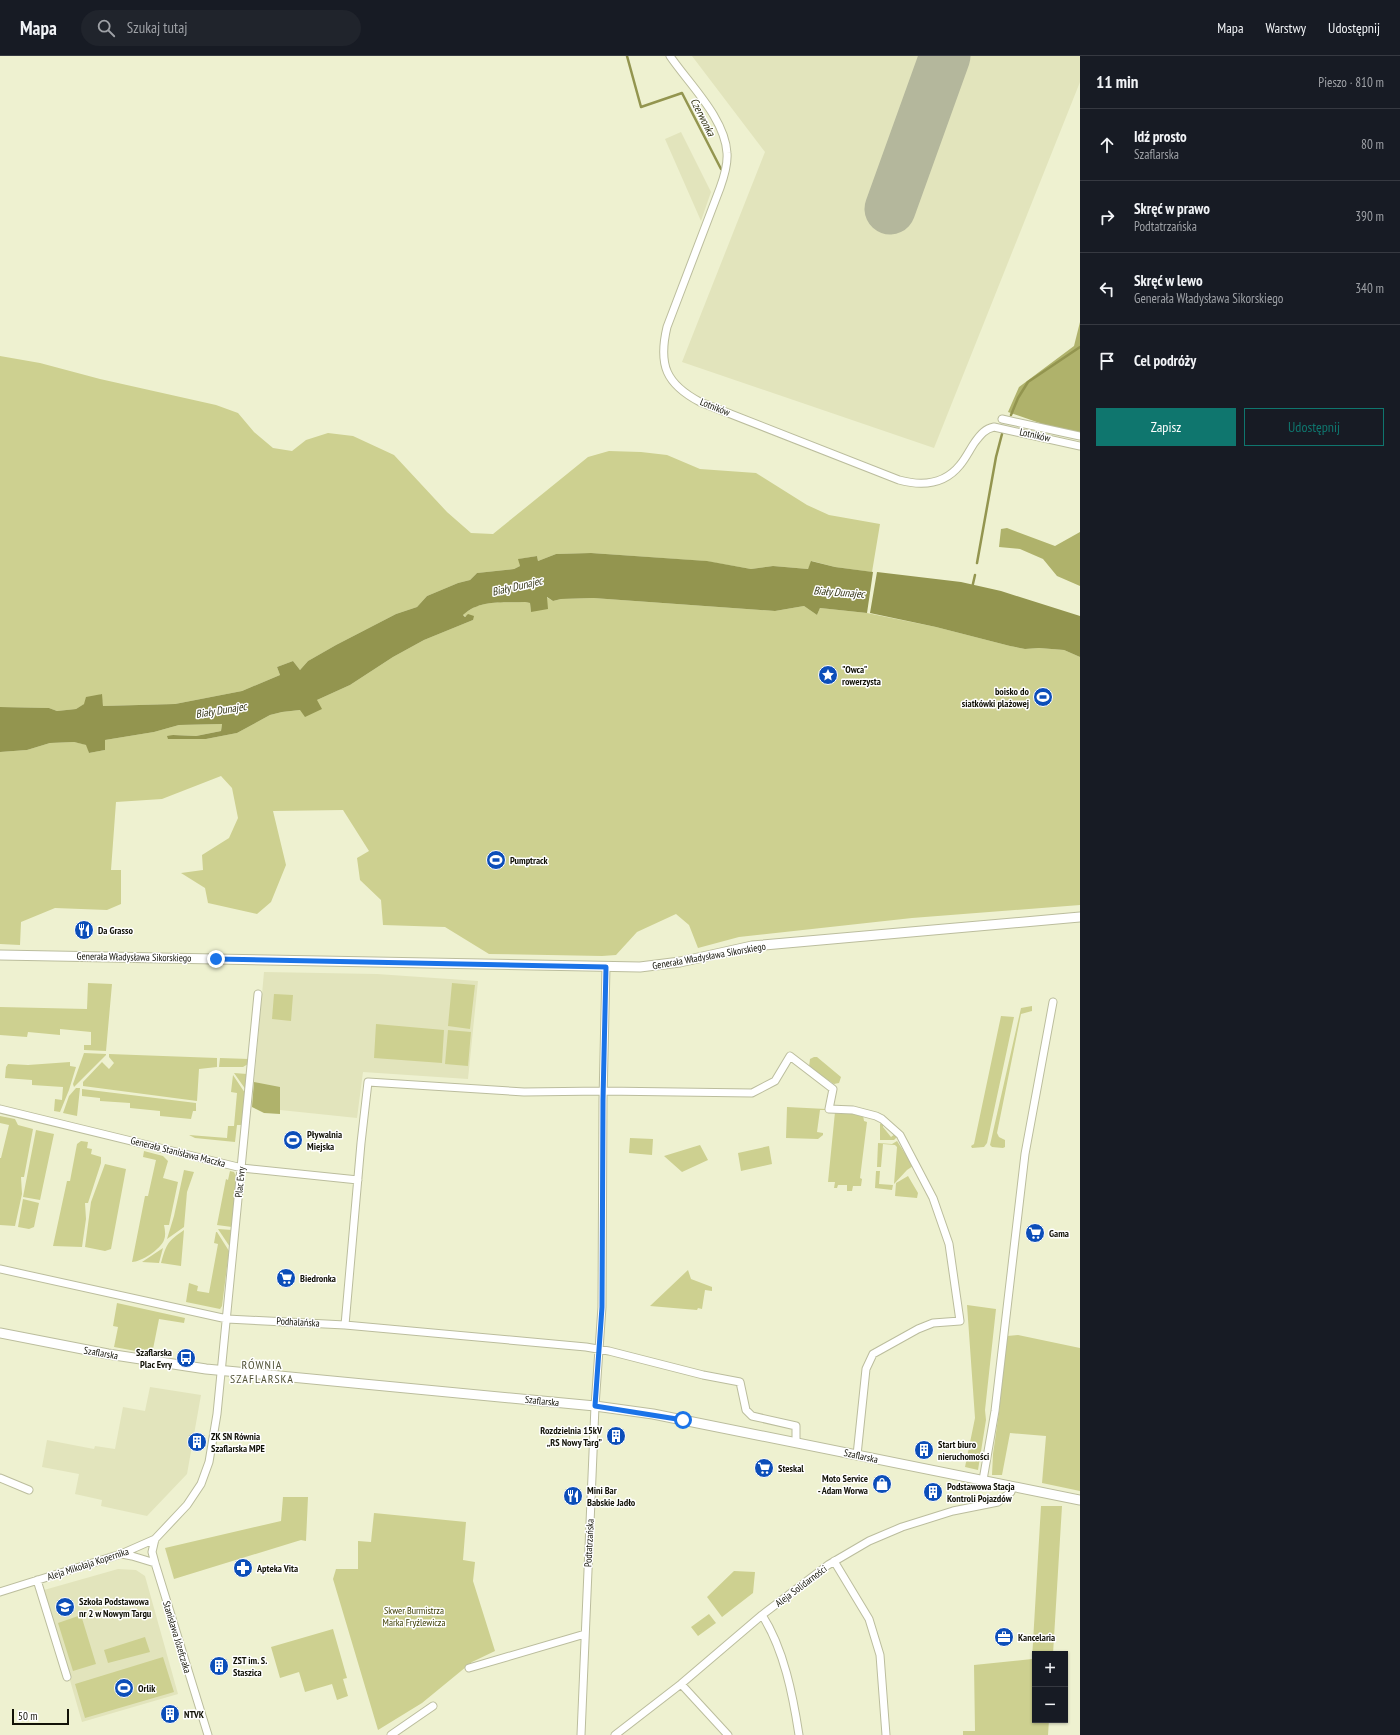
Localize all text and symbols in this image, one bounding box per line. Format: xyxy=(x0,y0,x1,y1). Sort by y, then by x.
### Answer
search box xyxy=(81,10,361,46)
text: Mapa xyxy=(20,16,57,40)
icon: search xyxy=(95,17,117,39)
text: Szukaj tutaj xyxy=(127,18,187,37)
text: Mapa xyxy=(1217,19,1244,37)
text: Warstwy xyxy=(1266,19,1306,37)
text: Udostępnij xyxy=(1328,19,1380,37)
text: 11 min xyxy=(1096,71,1138,93)
text: Pieszo · 810 m xyxy=(1318,74,1384,91)
water label: Czerwonka xyxy=(687,96,719,139)
text: Idź prosto xyxy=(1134,127,1187,146)
icon: ahead xyxy=(1096,134,1118,156)
text: 80 m xyxy=(1361,136,1384,153)
text: Szaflarska xyxy=(1134,146,1179,163)
text: Skręć w prawo xyxy=(1134,199,1210,218)
icon: right xyxy=(1096,206,1118,228)
text: 390 m xyxy=(1355,208,1384,225)
text: Podtatrzańska xyxy=(1134,218,1197,235)
text: Skręć w lewo xyxy=(1134,271,1203,290)
icon: left xyxy=(1096,278,1118,300)
text: 340 m xyxy=(1355,280,1384,297)
text: Generała Władysława Sikorskiego xyxy=(1134,290,1283,307)
icon: arrive xyxy=(1096,350,1118,372)
text: Cel podróży xyxy=(1134,351,1196,370)
street label: Lotników xyxy=(698,395,732,419)
button: Zapisz xyxy=(1096,408,1236,446)
button: Udostępnij xyxy=(1244,408,1384,446)
street label: Lotników xyxy=(1018,425,1052,445)
water label: Biały Dunajec xyxy=(490,573,545,599)
water label: Biały Dunajec xyxy=(813,583,866,601)
place label: "Owca" rowerzysta xyxy=(842,663,881,688)
place icon: "Owca" rowerzysta xyxy=(817,664,839,686)
place label: boisko do siatkówki plażowej xyxy=(962,685,1030,710)
sports icon: boisko do siatkówki plażowej xyxy=(1032,686,1054,708)
water label: Biały Dunajec xyxy=(195,699,248,721)
sports icon: Pumptrack xyxy=(485,849,507,871)
place label: Pumptrack xyxy=(510,854,549,867)
restaurant icon: Da Grasso xyxy=(73,919,95,941)
place label: Da Grasso xyxy=(98,924,133,937)
street label: Generała Władysława Sikorskiego xyxy=(651,940,767,972)
street label: Generała Władysława Sikorskiego xyxy=(76,949,192,965)
route end xyxy=(207,950,225,968)
place label: Pływalnia Miejska xyxy=(307,1128,342,1153)
sports icon: Pływalnia Miejska xyxy=(282,1129,304,1151)
street label: Generała Stanisława Maczka xyxy=(129,1134,227,1170)
street label: Plac Evry xyxy=(232,1166,248,1198)
supermarket icon: Gama xyxy=(1024,1222,1046,1244)
place label: Gama xyxy=(1049,1227,1069,1240)
supermarket icon: Biedronka xyxy=(275,1267,297,1289)
place label: Biedronka xyxy=(300,1272,336,1285)
street label: Podhalańska xyxy=(276,1314,320,1330)
street label: Szaflarska xyxy=(83,1344,119,1362)
place label: Szaflarska Plac Evry xyxy=(136,1346,173,1371)
bus stop icon: Szaflarska Plac Evry xyxy=(175,1347,197,1369)
district label: RÓWNIA SZAFLARSKA xyxy=(230,1357,294,1386)
street label: Szaflarska xyxy=(524,1393,560,1409)
route start xyxy=(674,1411,692,1429)
place label: Rozdzielnia 15kV „RS Nowy Targ” xyxy=(540,1424,603,1449)
building icon: Rozdzielnia 15kV „RS Nowy Targ” xyxy=(605,1425,627,1447)
place label: ZK SN Równia Szaflarska MPE xyxy=(211,1430,265,1455)
building icon: ZK SN Równia Szaflarska MPE xyxy=(186,1431,208,1453)
place label: Start biuro nieruchomości xyxy=(938,1438,989,1463)
building icon: Start biuro nieruchomości xyxy=(913,1439,935,1461)
street label: Szaflarska xyxy=(843,1446,879,1466)
supermarket icon: Steskal xyxy=(753,1457,775,1479)
place label: Steskal xyxy=(778,1462,804,1475)
place label: Moto Service - Adam Worwa xyxy=(818,1472,868,1497)
shop icon: Moto Service - Adam Worwa xyxy=(871,1473,893,1495)
place label: Podstawowa Stacja Kontroli Pojazdów xyxy=(947,1480,1015,1505)
building icon: Podstawowa Stacja Kontroli Pojazdów xyxy=(922,1481,944,1503)
place label: Mini Bar Babskie Jadło xyxy=(587,1484,636,1509)
restaurant icon: Mini Bar Babskie Jadło xyxy=(562,1485,584,1507)
street label: Podtatrzańska xyxy=(581,1519,597,1567)
street label: Aleja Mikołaja Kopernika xyxy=(45,1545,131,1583)
pharmacy icon: Apteka Vita xyxy=(232,1557,254,1579)
place label: Apteka Vita xyxy=(256,1562,298,1575)
street label: Aleja Solidarności xyxy=(773,1562,829,1610)
place label: Szkoła Podstawowa nr 2 w Nowym Targu xyxy=(79,1595,152,1620)
school or university icon: Szkoła Podstawowa nr 2 w Nowym Targu xyxy=(54,1596,76,1618)
street label: Stanisława Józefczaka xyxy=(160,1599,194,1675)
park label: Skwer Burmistrza Marka Fryźlewicza xyxy=(383,1604,445,1629)
office icon: Kancelaria xyxy=(993,1626,1015,1648)
place label: Kancelaria xyxy=(1018,1631,1055,1644)
map controls xyxy=(1032,1651,1068,1723)
button: + xyxy=(1032,1651,1068,1687)
place label: ZST im. S. Staszica xyxy=(233,1654,267,1679)
building icon: ZST im. S. Staszica xyxy=(208,1655,230,1677)
sports icon: Orlik xyxy=(113,1677,135,1699)
place label: Orlik xyxy=(138,1682,156,1695)
button: − xyxy=(1032,1687,1068,1723)
building icon: NTVK xyxy=(159,1703,181,1725)
scale bar xyxy=(12,1707,69,1726)
place label: NTVK xyxy=(184,1708,205,1721)
text: 50 m xyxy=(18,1709,37,1723)

